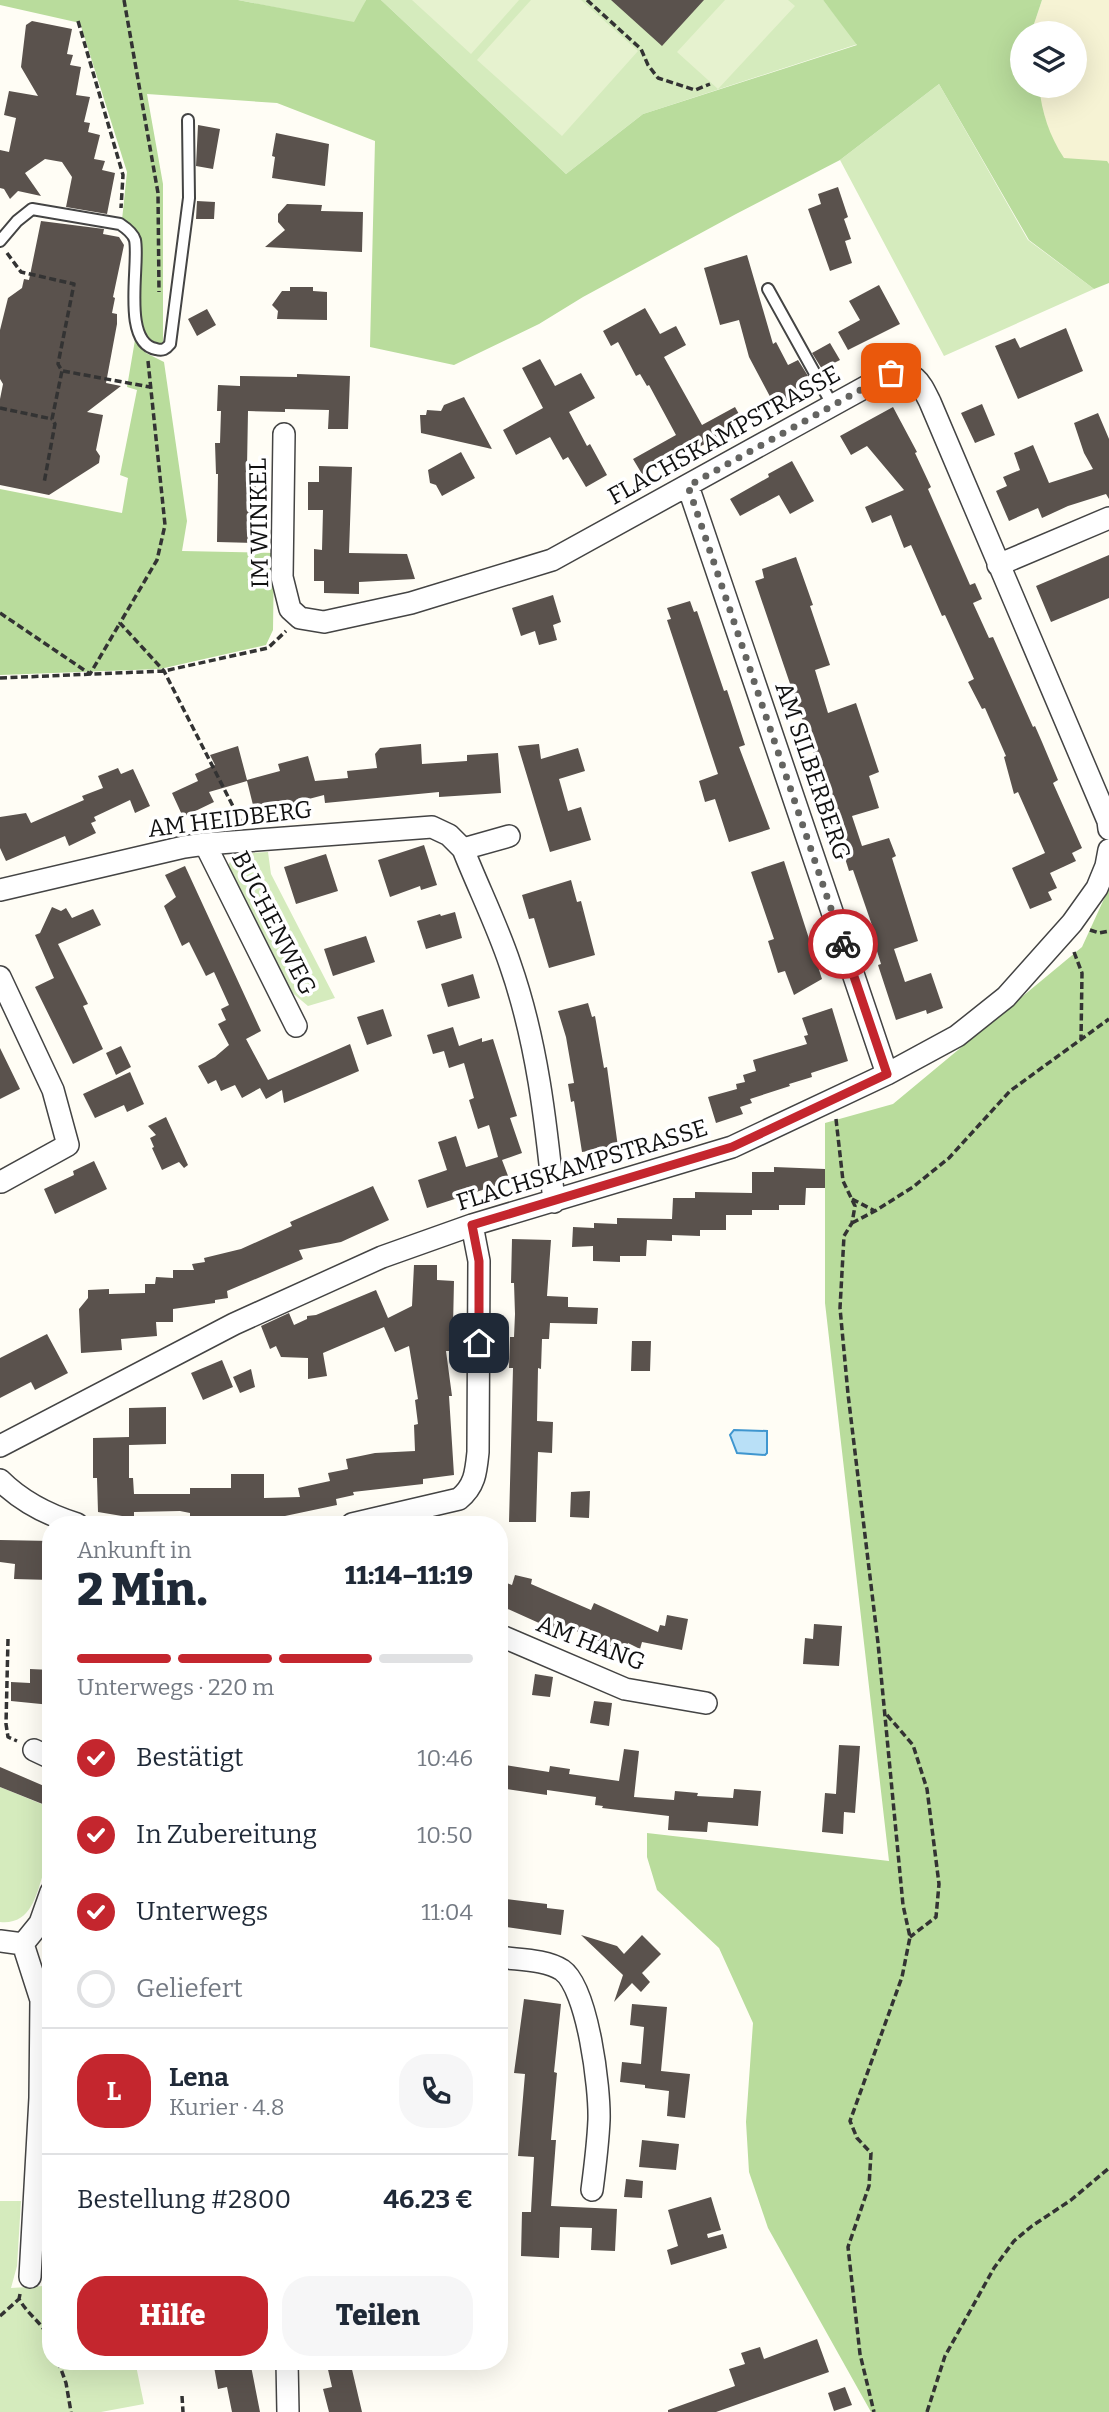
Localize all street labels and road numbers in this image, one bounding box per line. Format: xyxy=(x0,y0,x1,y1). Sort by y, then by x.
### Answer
street label: FLACHSKAMPSTRASSE xyxy=(603,359,845,511)
street label: IM WINKEL xyxy=(244,458,274,588)
street label: AM SILBERBERG xyxy=(769,678,857,864)
street label: AM HEIDBERG xyxy=(146,795,314,843)
street label: BUCHENWEG xyxy=(226,847,322,999)
street label: FLACHSKAMPSTRASSE xyxy=(453,1113,711,1217)
street label: AM HANG xyxy=(533,1610,649,1676)

